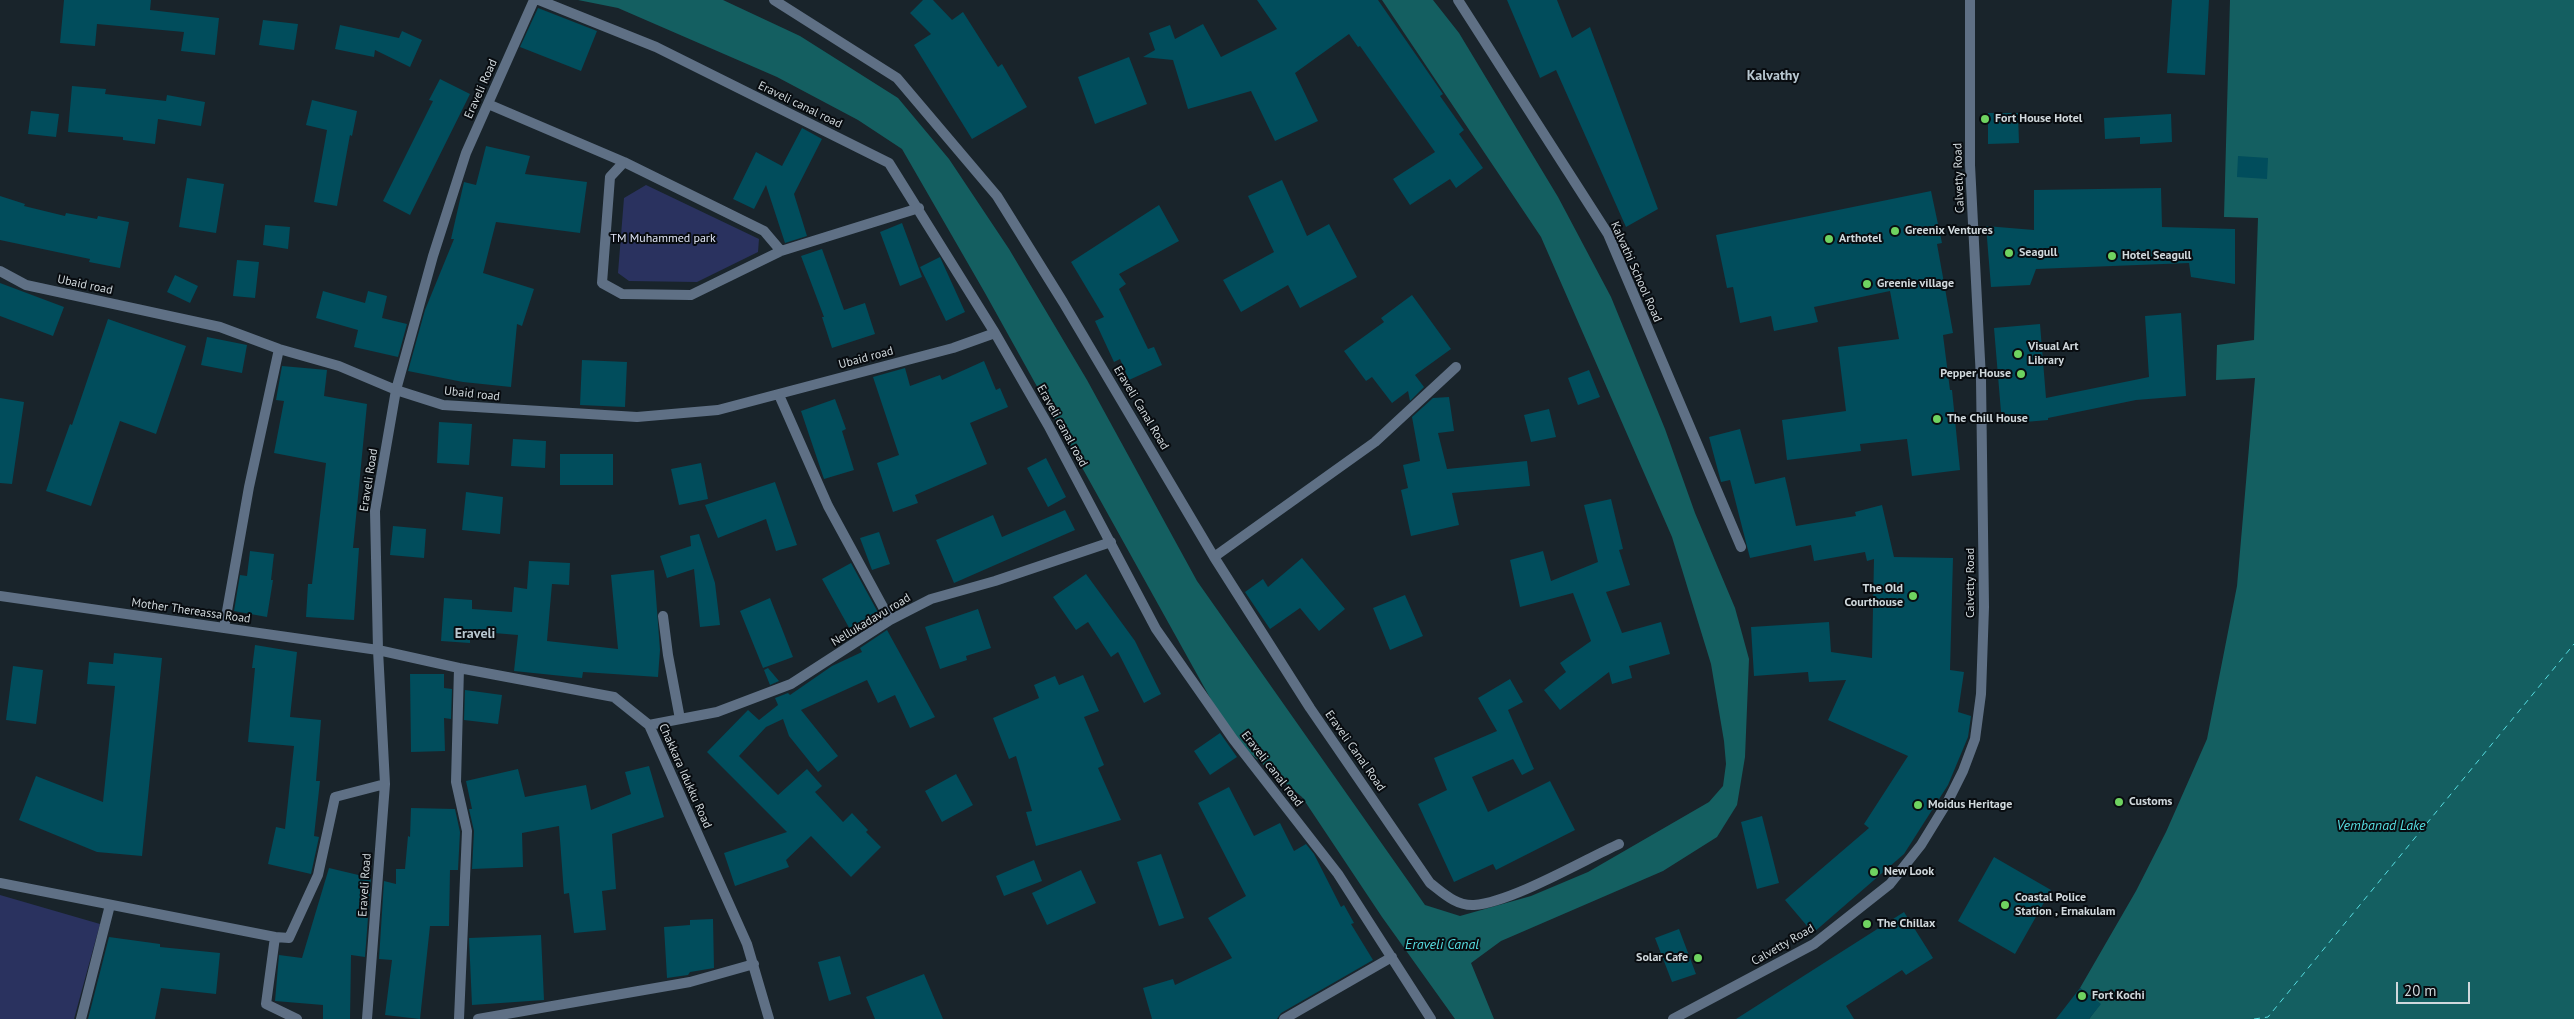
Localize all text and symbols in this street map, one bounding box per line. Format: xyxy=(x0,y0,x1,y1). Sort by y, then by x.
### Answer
street label: Eraveli Road xyxy=(462,57,500,121)
district label: Kalvathy xyxy=(1747,68,1799,84)
street label: Eraveli canal road xyxy=(756,78,844,132)
place label: Fort House Hotel xyxy=(1995,112,2082,126)
marker: Fort House Hotel xyxy=(1979,113,1991,125)
street label: Calvetty Road xyxy=(1951,143,1967,213)
street label: Kalvathi School Road xyxy=(1607,219,1665,325)
place label: Greenix Ventures xyxy=(1905,224,1993,238)
marker: Greenix Ventures xyxy=(1889,225,1901,237)
park label: TM Muhammed park xyxy=(610,232,716,246)
place label: Arthotel xyxy=(1839,232,1882,246)
marker: Arthotel xyxy=(1823,233,1835,245)
place label: Seagull xyxy=(2019,246,2057,260)
marker: Seagull xyxy=(2003,247,2015,259)
place label: Hotel Seagull xyxy=(2122,249,2191,263)
marker: Hotel Seagull xyxy=(2106,250,2118,262)
street label: Ubaid road xyxy=(56,272,114,298)
place label: Greenie village xyxy=(1877,277,1954,291)
marker: Greenie village xyxy=(1861,278,1873,290)
place label: Visual Art Library xyxy=(2028,340,2079,368)
street label: Ubaid road xyxy=(837,344,895,372)
marker: Visual Art Library xyxy=(2012,348,2024,360)
street label: Eraveli Canal Road xyxy=(1110,363,1172,453)
place label: Pepper House xyxy=(1940,367,2011,381)
marker: Pepper House xyxy=(2015,368,2027,380)
street label: Eraveli canal road xyxy=(1033,382,1091,470)
street label: Ubaid road xyxy=(443,384,501,404)
place label: The Chill House xyxy=(1947,412,2028,426)
marker: The Chill House xyxy=(1931,413,1943,425)
street label: Eraveli Road xyxy=(357,447,381,513)
street label: Calvetty Road xyxy=(1964,548,1978,618)
place label: The Old Courthouse xyxy=(1844,582,1903,610)
marker: The Old Courthouse xyxy=(1907,590,1919,602)
street label: Nellukadavu road xyxy=(829,591,913,649)
street label: Mother Thereassa Road xyxy=(131,596,251,626)
district label: Eraveli xyxy=(455,626,495,642)
street label: Eraveli Canal Road xyxy=(1322,708,1388,794)
street label: Chakkara Idukku Road xyxy=(655,721,715,831)
street label: Eraveli canal road xyxy=(1238,728,1306,810)
place label: Customs xyxy=(2129,795,2172,809)
marker: Customs xyxy=(2113,796,2125,808)
place label: Moidus Heritage xyxy=(1928,798,2012,812)
marker: Moidus Heritage xyxy=(1912,799,1924,811)
water label: Vembanad Lake xyxy=(2337,818,2425,834)
street label: Eraveli Road xyxy=(356,853,374,917)
place label: New Look xyxy=(1884,865,1934,879)
marker: New Look xyxy=(1868,866,1880,878)
place label: Coastal Police Station , Ernakulam xyxy=(2015,891,2115,919)
marker: Coastal Police Station , Ernakulam xyxy=(1999,899,2011,911)
place label: The Chillax xyxy=(1877,917,1935,931)
marker: The Chillax xyxy=(1861,918,1873,930)
street label: Calvetty Road xyxy=(1749,921,1817,969)
water label: Eraveli Canal xyxy=(1405,937,1479,953)
place label: Solar Cafe xyxy=(1636,951,1688,965)
marker: Solar Cafe xyxy=(1692,952,1704,964)
scale bar xyxy=(2399,972,2473,1004)
text: 20 m xyxy=(2404,981,2437,1000)
place label: Fort Kochi xyxy=(2092,989,2145,1003)
marker: Fort Kochi xyxy=(2076,990,2088,1002)

